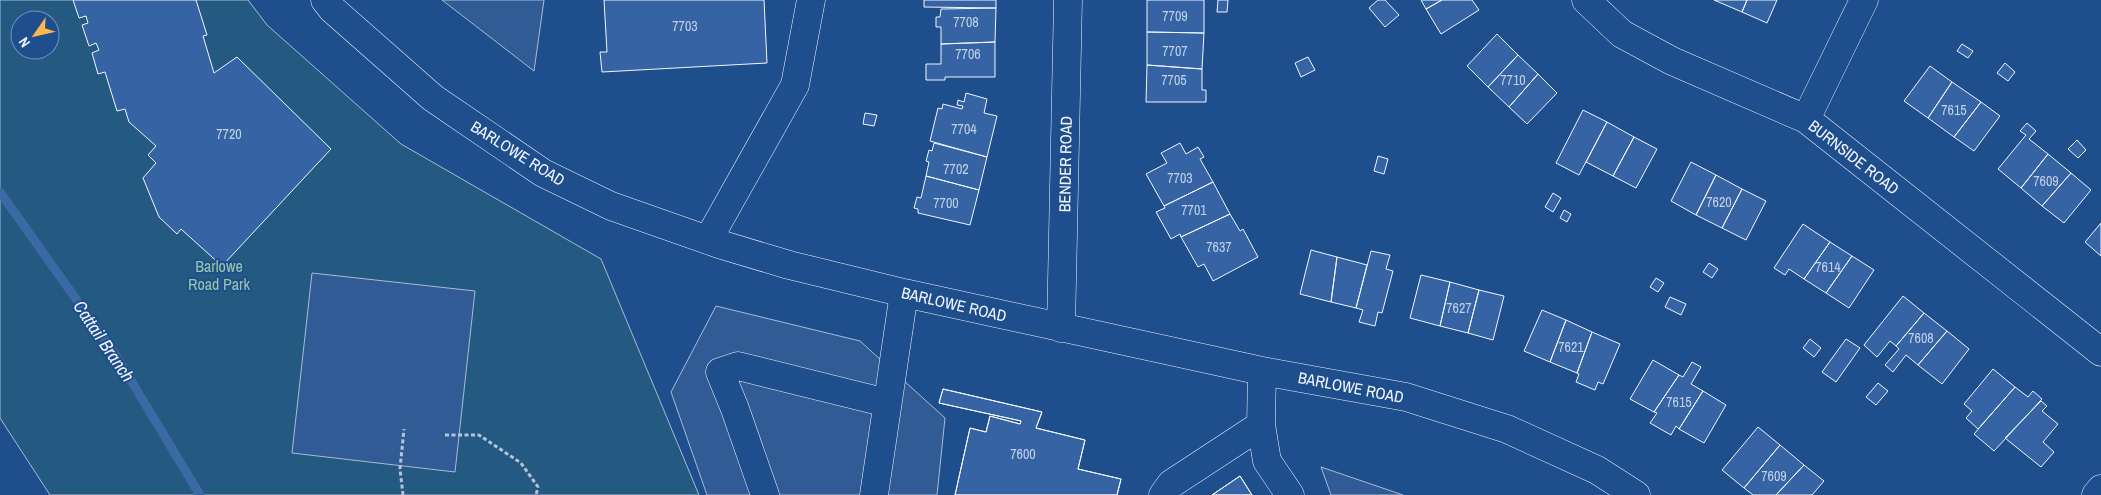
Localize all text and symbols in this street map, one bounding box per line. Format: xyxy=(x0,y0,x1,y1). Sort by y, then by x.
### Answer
house number: 7709 xyxy=(1162,7,1188,25)
north arrow xyxy=(10,10,60,60)
house number: 7708 xyxy=(953,13,979,31)
house number: 7703 xyxy=(672,17,698,35)
text: N xyxy=(14,34,34,51)
house number: 7707 xyxy=(1162,42,1188,60)
house number: 7706 xyxy=(955,45,981,63)
house number: 7705 xyxy=(1161,71,1187,89)
house number: 7710 xyxy=(1500,71,1526,89)
house number: 7615 xyxy=(1941,101,1967,119)
street label: BARLOWE ROAD xyxy=(467,115,569,191)
street label: BURNSIDE ROAD xyxy=(1804,115,1904,199)
street label: BENDER ROAD xyxy=(1053,116,1077,212)
house number: 7704 xyxy=(951,120,977,138)
house number: 7720 xyxy=(216,125,242,143)
house number: 7702 xyxy=(943,160,969,178)
house number: 7703 xyxy=(1167,169,1193,187)
house number: 7609 xyxy=(2033,172,2059,190)
house number: 7620 xyxy=(1706,193,1732,211)
house number: 7700 xyxy=(933,194,959,212)
house number: 7701 xyxy=(1181,201,1207,219)
house number: 7637 xyxy=(1206,238,1232,256)
park label: Barlowe Road Park xyxy=(188,255,250,295)
house number: 7614 xyxy=(1815,258,1841,276)
street label: BARLOWE ROAD xyxy=(899,281,1009,327)
water label: Cattail Branch xyxy=(67,295,141,387)
house number: 7627 xyxy=(1446,299,1472,317)
house number: 7608 xyxy=(1908,329,1934,347)
house number: 7621 xyxy=(1558,338,1584,356)
street label: BARLOWE ROAD xyxy=(1296,366,1406,408)
house number: 7615 xyxy=(1666,393,1692,411)
house number: 7600 xyxy=(1010,445,1036,463)
house number: 7609 xyxy=(1761,467,1787,485)

